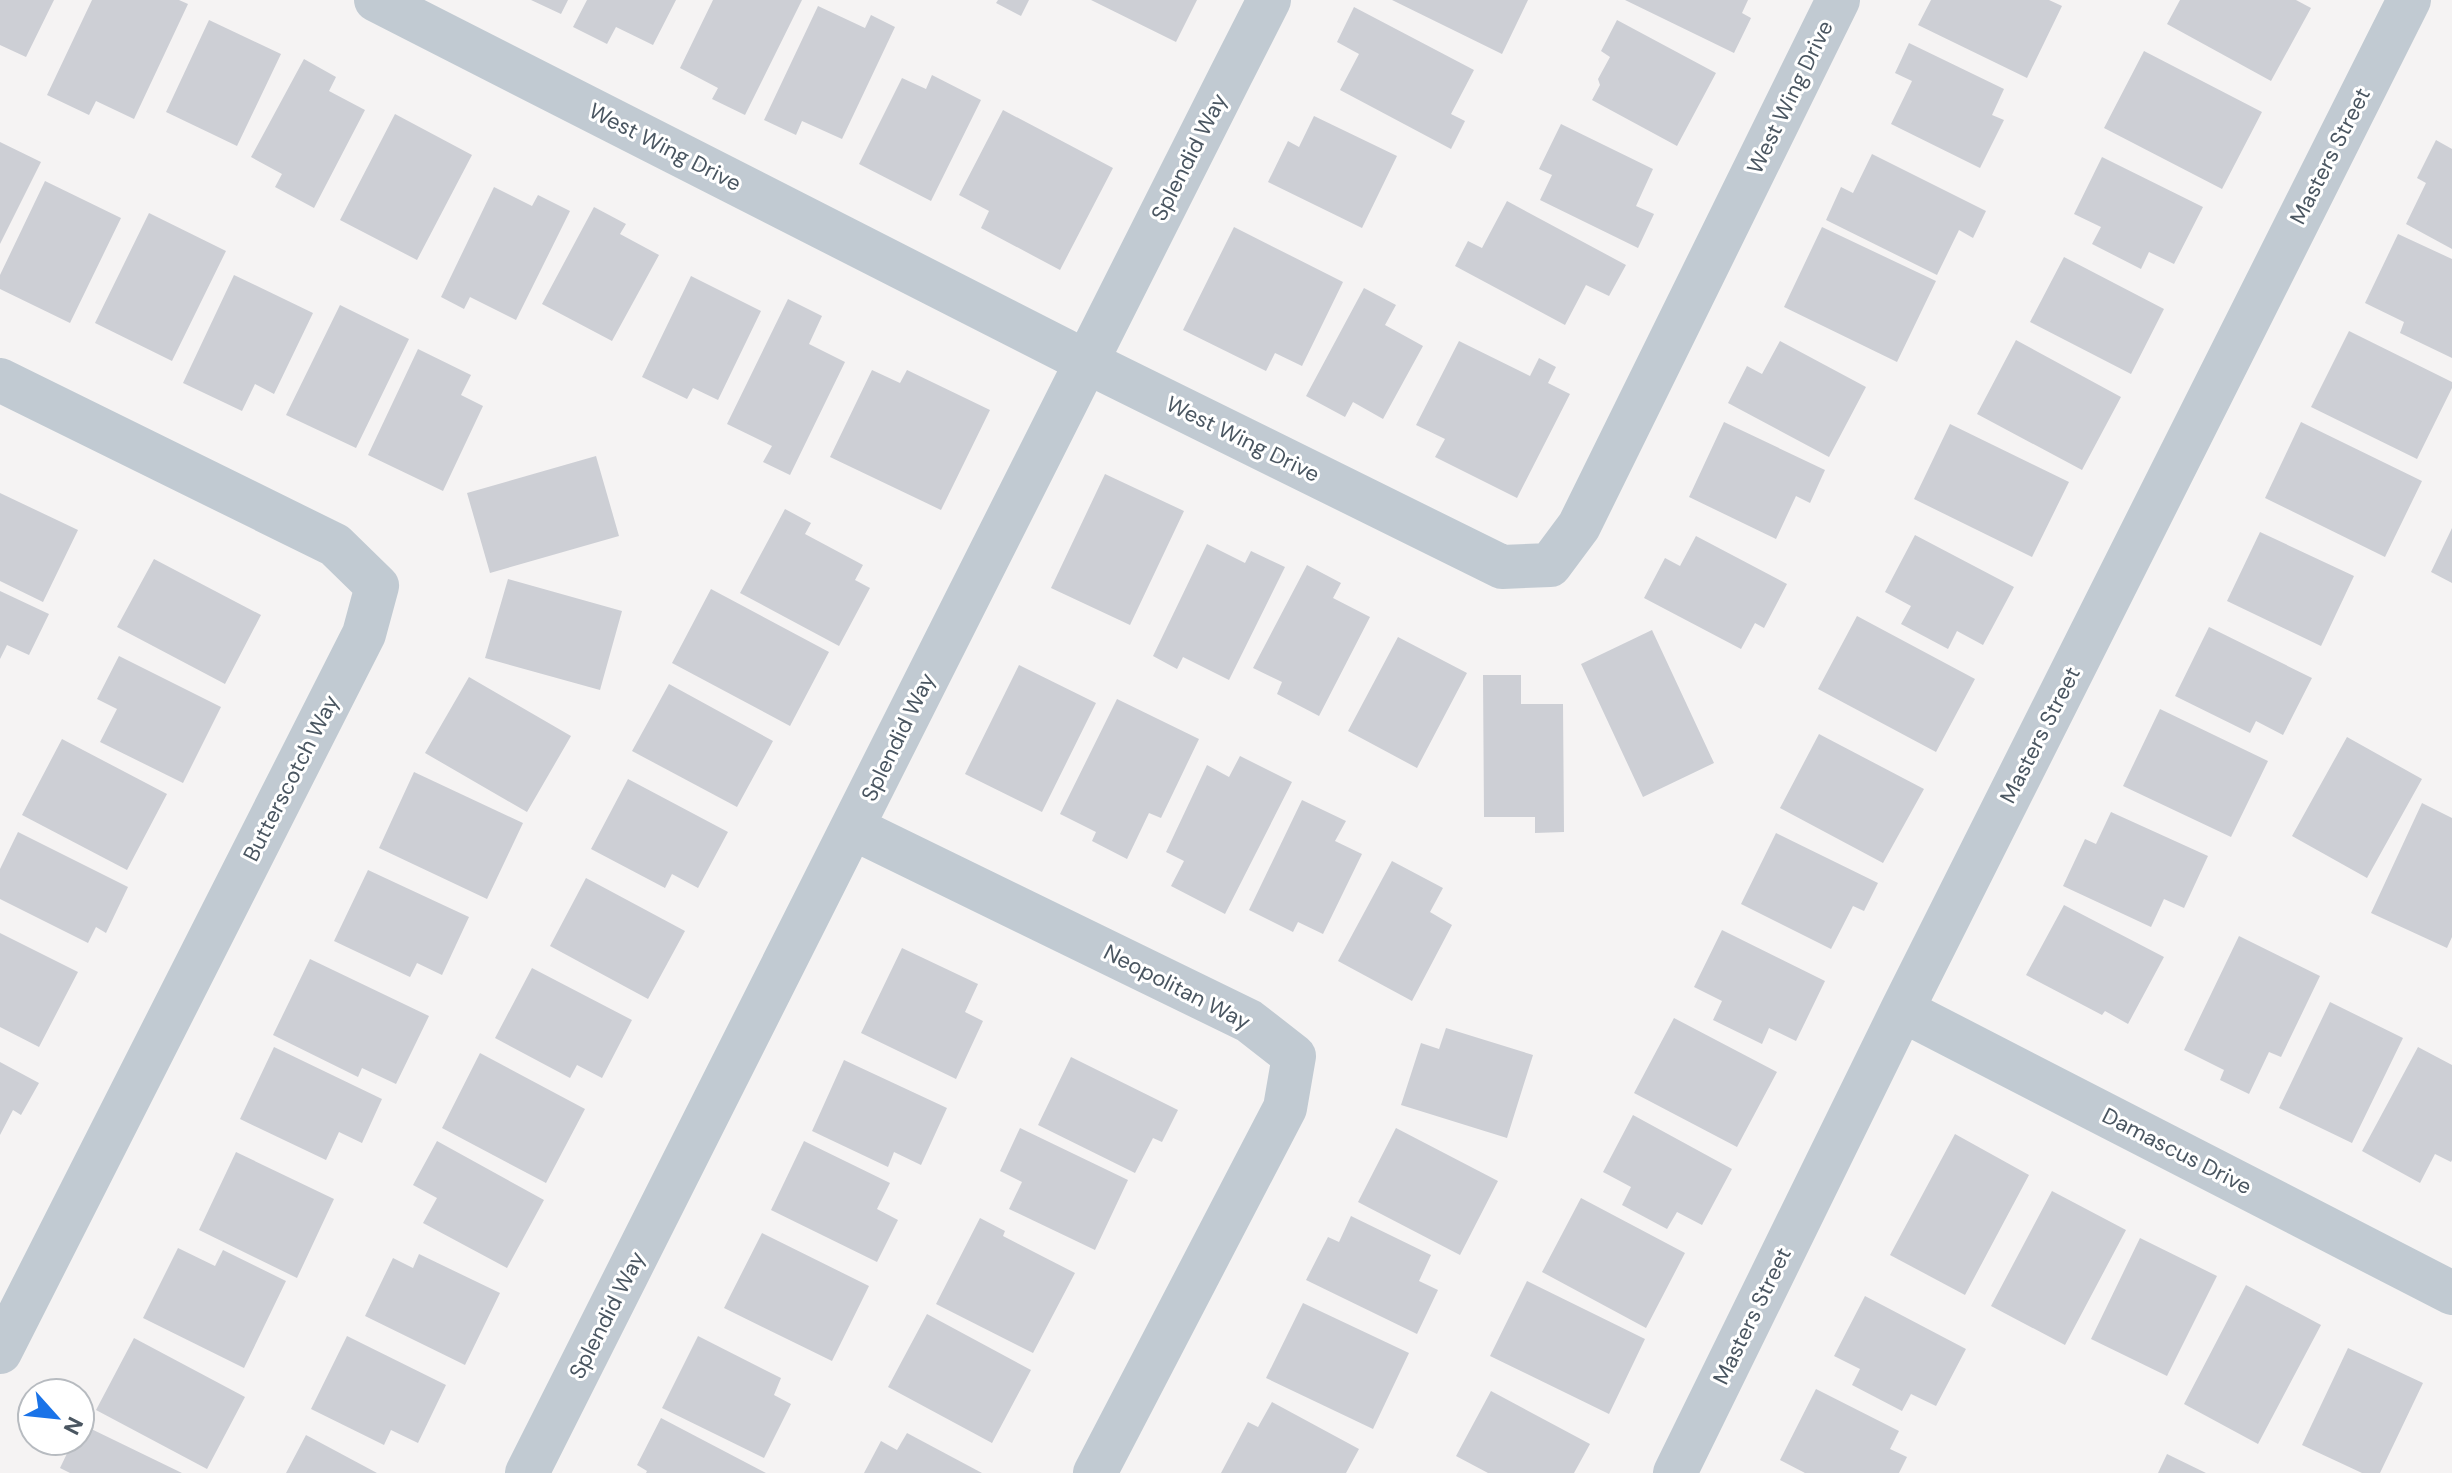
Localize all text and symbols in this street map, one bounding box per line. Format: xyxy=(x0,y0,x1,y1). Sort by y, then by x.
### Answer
street label: West Wing Drive xyxy=(1740,16,1840,178)
street label: Masters Street xyxy=(2283,83,2377,229)
street label: Splendid Way xyxy=(1144,88,1234,226)
street label: West Wing Drive xyxy=(584,96,746,198)
street label: West Wing Drive xyxy=(1162,389,1324,489)
street label: Masters Street xyxy=(1993,662,2087,808)
street label: Splendid Way xyxy=(854,668,942,806)
street label: Butterscotch Way xyxy=(236,690,346,866)
street label: Neopolitan Way xyxy=(1099,938,1255,1036)
street label: Damascus Drive xyxy=(2097,1101,2257,1201)
street label: Masters Street xyxy=(1706,1243,1798,1389)
street label: Splendid Way xyxy=(562,1246,652,1384)
north arrow xyxy=(16,1377,96,1457)
text: N xyxy=(57,1412,90,1440)

